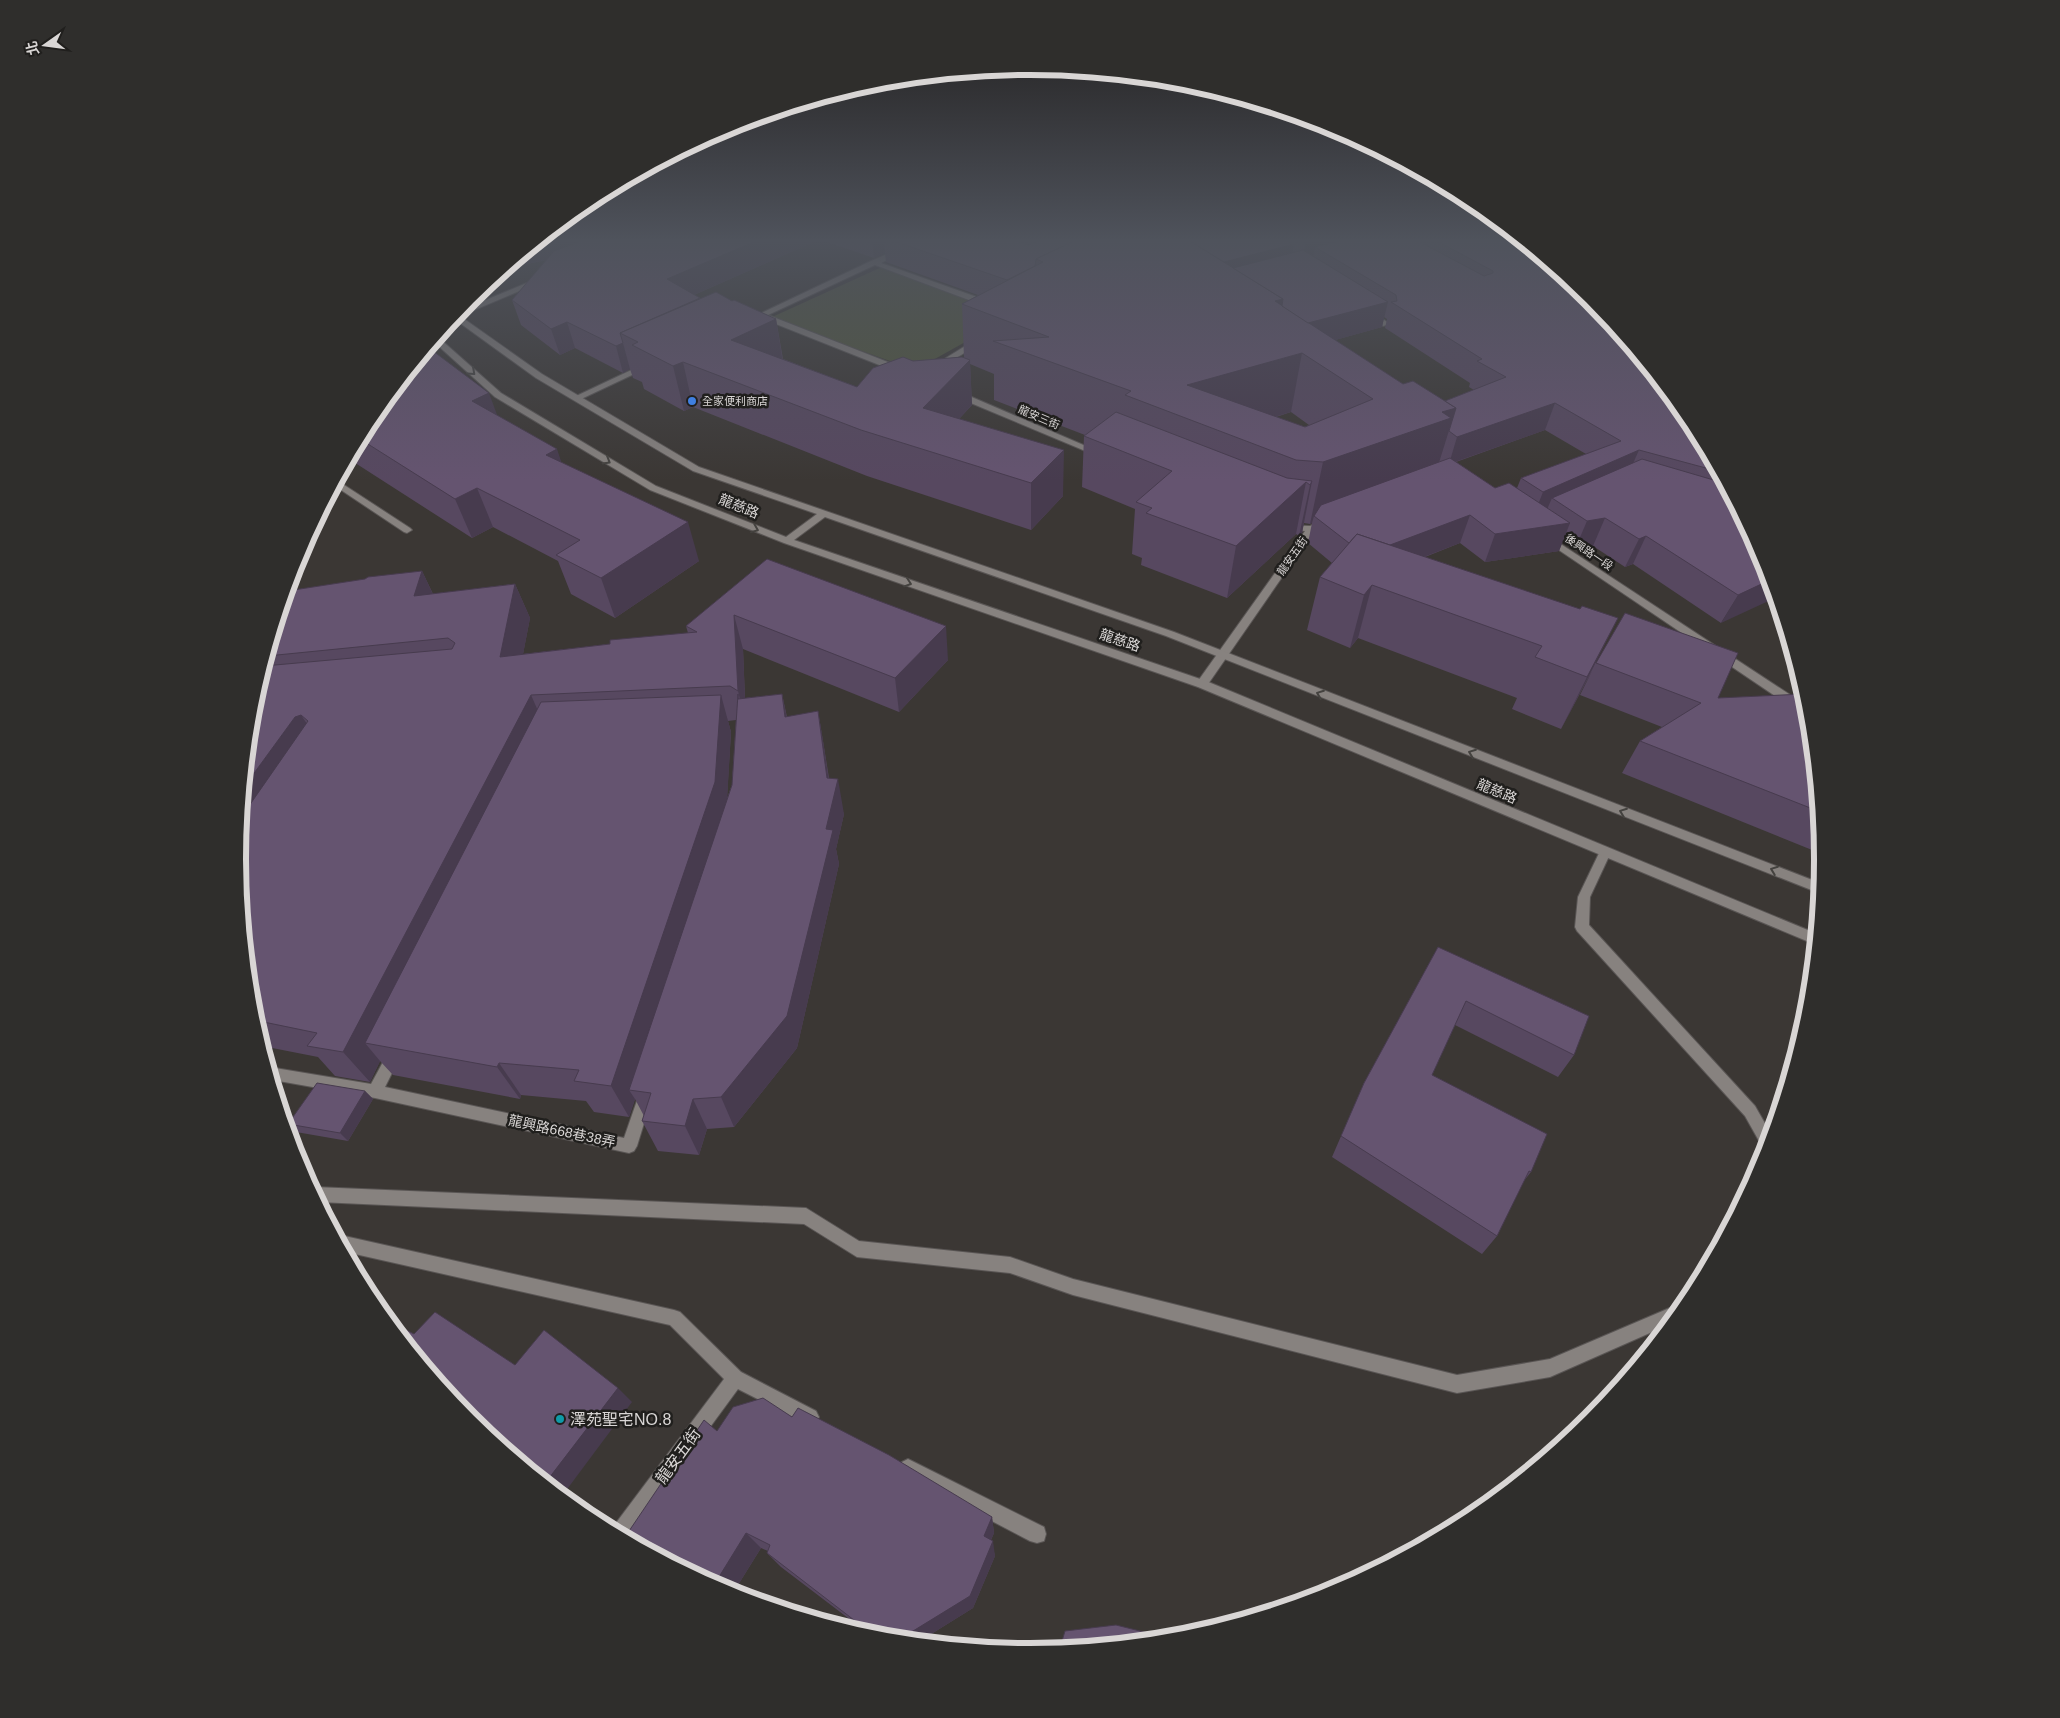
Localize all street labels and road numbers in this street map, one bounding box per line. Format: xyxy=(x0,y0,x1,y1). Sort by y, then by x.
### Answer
street label: 龍安三街 xyxy=(1016,403,1062,431)
street label: 龍慈路 xyxy=(717,491,761,521)
street label: 後興路一段 xyxy=(1563,532,1615,572)
street label: 龍安五街 xyxy=(1274,535,1310,577)
street label: 龍慈路 xyxy=(1098,626,1142,654)
street label: 龍慈路 xyxy=(1475,775,1519,807)
street label: 龍興路668巷38弄 xyxy=(507,1112,617,1150)
street label: 龍安五街 xyxy=(652,1425,704,1487)

